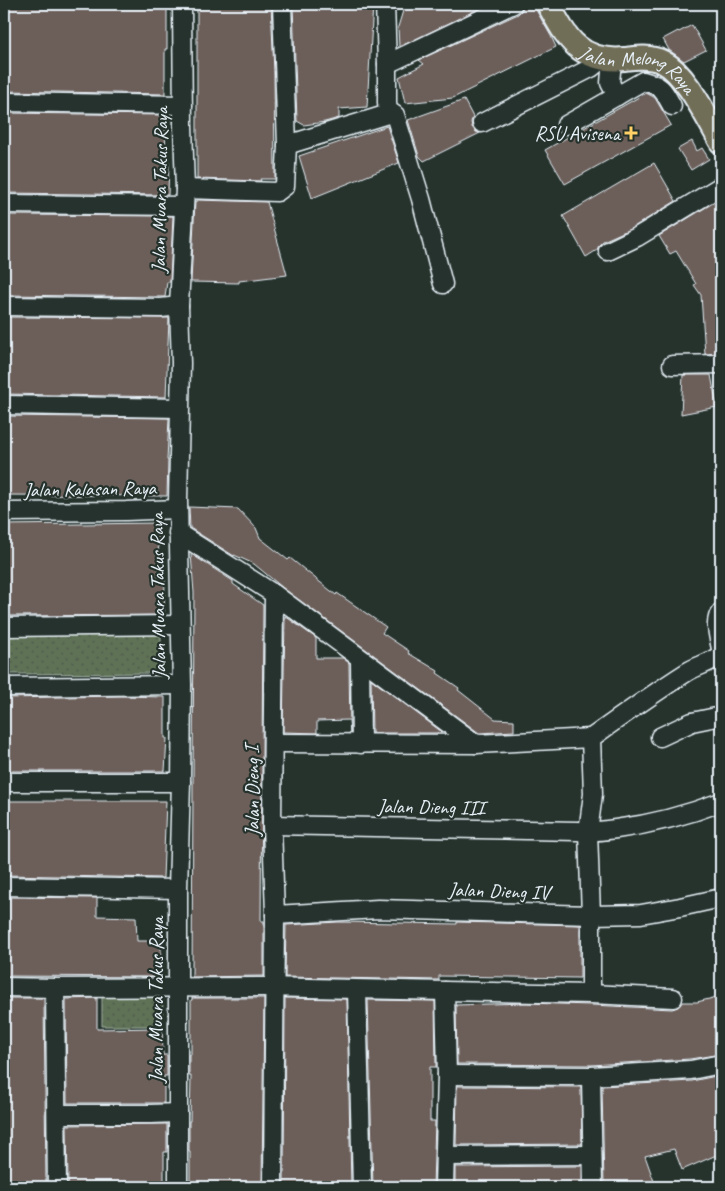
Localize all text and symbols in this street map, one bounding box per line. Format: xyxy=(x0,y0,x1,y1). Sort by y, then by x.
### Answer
street label: Jalan Melong Raya xyxy=(574,39,703,100)
street label: Jalan Muara Takus Raya xyxy=(146,105,174,274)
place label: RSU Avisena xyxy=(535,121,622,146)
marker: RSU Avisena xyxy=(624,126,638,140)
street label: Jalan Kalasan Raya xyxy=(23,475,158,503)
street label: Jalan Muara Takus Raya xyxy=(144,511,172,680)
street label: Jalan Dieng I xyxy=(240,741,265,837)
street label: Jalan Dieng III xyxy=(376,794,489,821)
street label: Jalan Dieng IV xyxy=(447,877,554,905)
street label: Jalan Muara Takus Raya xyxy=(144,915,169,1084)

